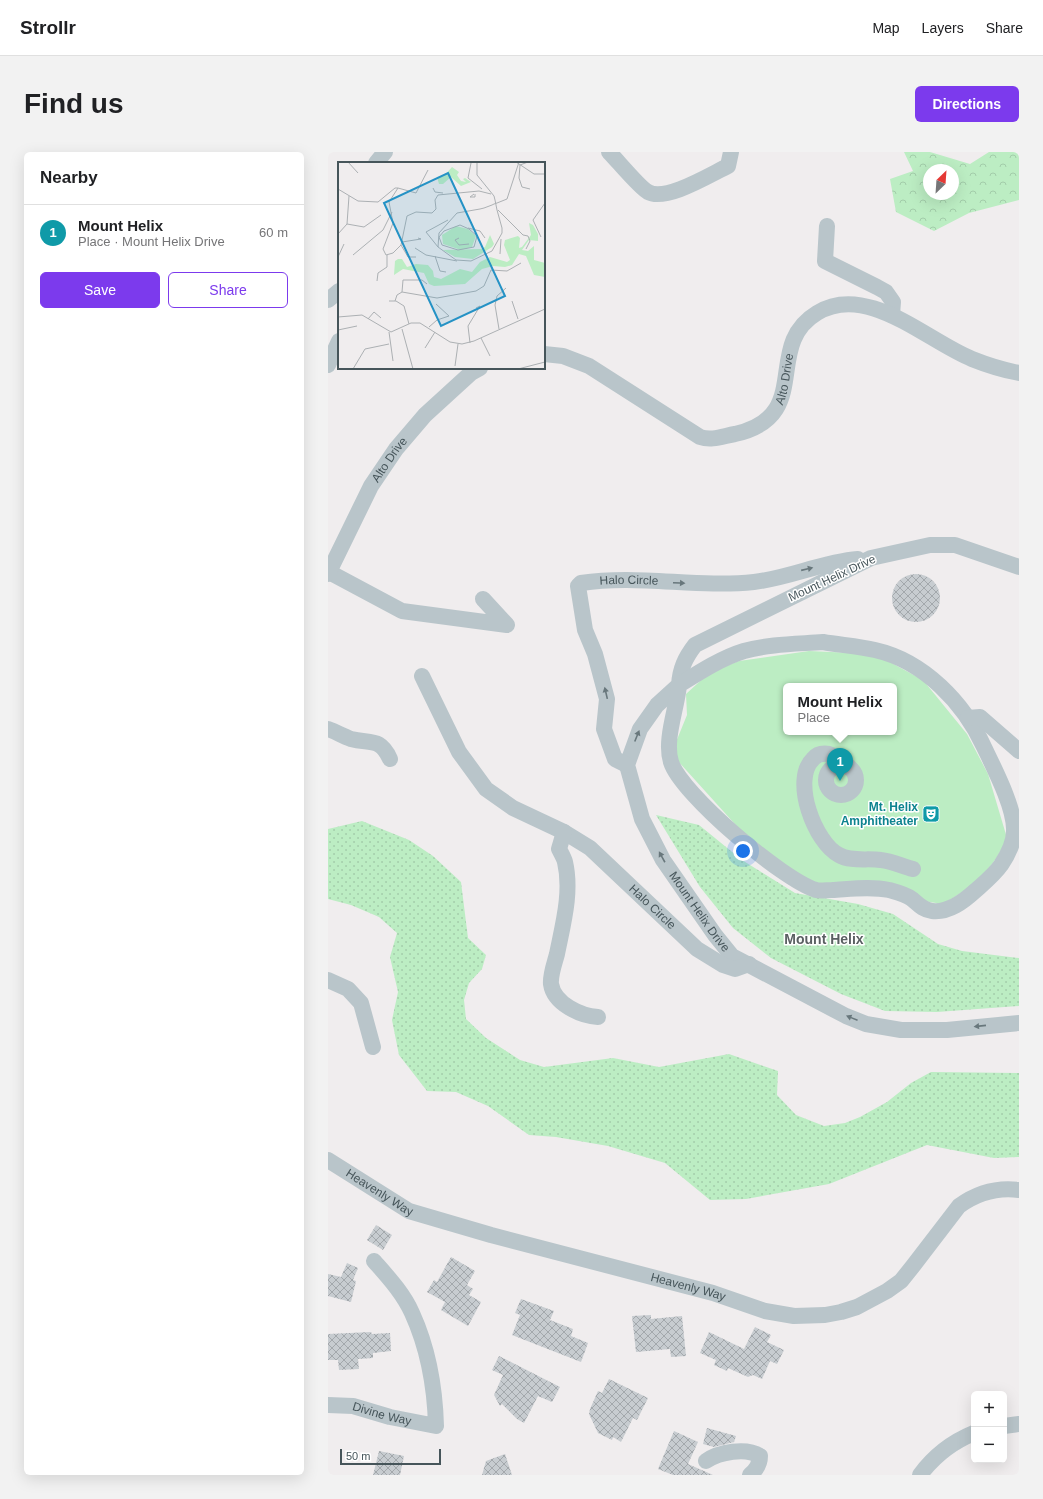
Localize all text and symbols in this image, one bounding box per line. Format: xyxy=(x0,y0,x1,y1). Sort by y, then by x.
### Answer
text: Strollr xyxy=(20,17,76,38)
text: Map xyxy=(872,20,900,36)
text: Layers xyxy=(922,20,964,36)
text: Share xyxy=(986,20,1023,36)
button: Directions xyxy=(915,86,1019,122)
text: Find us xyxy=(24,88,124,119)
inset map xyxy=(338,162,545,369)
north arrow xyxy=(923,164,959,200)
text: Nearby xyxy=(40,168,98,187)
text: Mount Helix xyxy=(78,217,163,234)
text: 1 xyxy=(49,225,57,240)
text: 60 m xyxy=(259,225,288,240)
text: Place · Mount Helix Drive xyxy=(78,234,225,249)
button: Save xyxy=(40,272,160,308)
button: Share xyxy=(168,272,288,308)
street label: Alto Drive xyxy=(772,352,796,407)
street label: Alto Drive xyxy=(369,434,410,485)
street label: Mount Helix Drive xyxy=(786,552,878,604)
one-way arrow xyxy=(801,566,814,572)
street label: Halo Circle xyxy=(599,573,659,588)
one-way arrow xyxy=(673,580,685,587)
popup xyxy=(783,683,897,735)
one-way arrow xyxy=(602,687,608,700)
text: Mount Helix xyxy=(798,693,883,710)
text: Place xyxy=(798,710,830,725)
one-way arrow xyxy=(634,730,640,742)
pin: 1 xyxy=(827,748,853,781)
place label: Mt. Helix Amphitheater xyxy=(841,800,918,828)
theatre icon: Mt. Helix Amphitheater xyxy=(921,804,941,824)
your location xyxy=(733,841,753,861)
one-way arrow xyxy=(659,852,666,863)
street label: Mount Helix Drive xyxy=(666,869,733,955)
street label: Halo Circle xyxy=(626,882,679,932)
district label: Mount Helix xyxy=(784,931,864,947)
one-way arrow xyxy=(845,1015,857,1021)
one-way arrow xyxy=(974,1023,986,1029)
street label: Heavenly Way xyxy=(343,1166,415,1219)
street label: Heavenly Way xyxy=(649,1270,727,1304)
map controls xyxy=(971,1391,1007,1463)
button: + xyxy=(971,1391,1007,1427)
street label: Divine Way xyxy=(351,1399,412,1428)
button: − xyxy=(971,1427,1007,1463)
scale bar xyxy=(340,1447,441,1466)
text: 50 m xyxy=(346,1450,370,1462)

